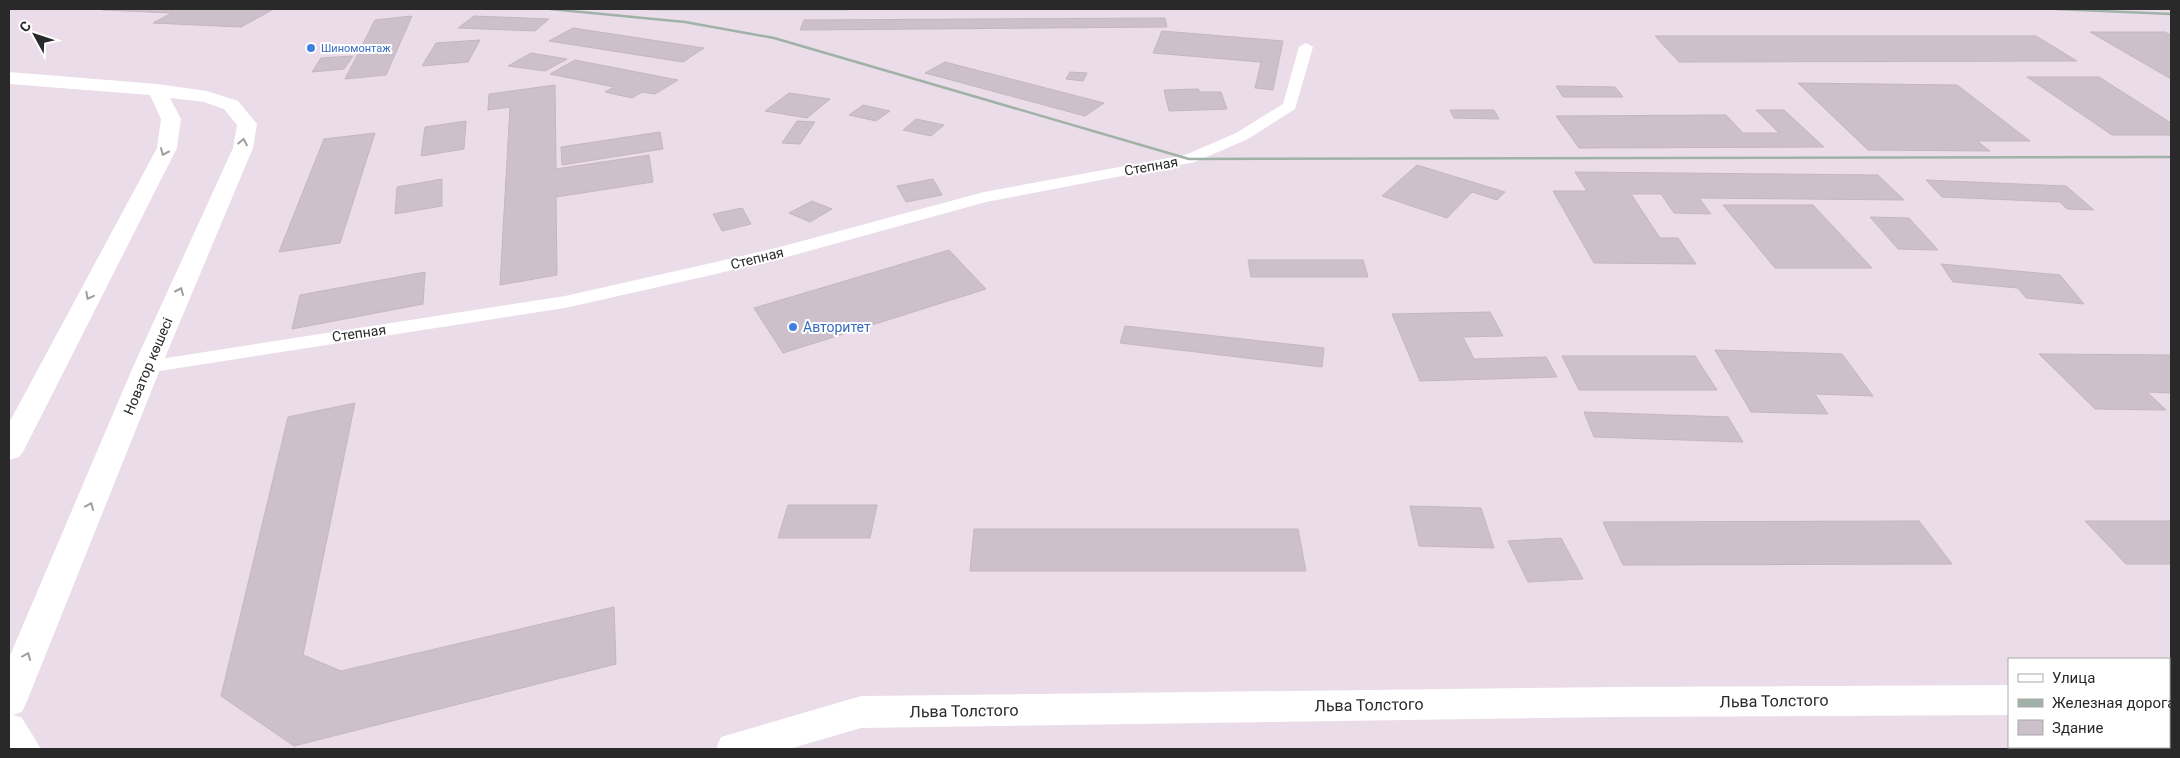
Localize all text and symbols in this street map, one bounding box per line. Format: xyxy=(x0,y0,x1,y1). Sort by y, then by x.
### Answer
north arrow xyxy=(10,10,60,60)
text: С xyxy=(16,18,34,35)
marker: Шиномонтаж xyxy=(305,42,317,54)
place label: Шиномонтаж xyxy=(321,42,391,55)
one-way arrow xyxy=(238,138,248,146)
one-way arrow xyxy=(160,147,171,156)
street label: Степная xyxy=(1123,153,1179,179)
street label: Степная xyxy=(729,244,785,272)
one-way arrow xyxy=(174,287,185,296)
one-way arrow xyxy=(85,291,95,300)
street label: Новатор көшесі xyxy=(120,315,176,417)
place label: Авторитет xyxy=(803,319,871,335)
street label: Степная xyxy=(331,321,387,345)
marker: Авторитет xyxy=(787,321,799,333)
one-way arrow xyxy=(83,502,94,511)
one-way arrow xyxy=(21,652,32,661)
legend xyxy=(2008,658,2170,748)
text: Улица xyxy=(2052,669,2095,687)
street label: Льва Толстого xyxy=(1719,691,1829,711)
text: Железная дорога xyxy=(2052,694,2175,712)
street label: Льва Толстого xyxy=(1314,695,1424,715)
street label: Льва Толстого xyxy=(909,701,1019,721)
text: Здание xyxy=(2052,719,2103,737)

